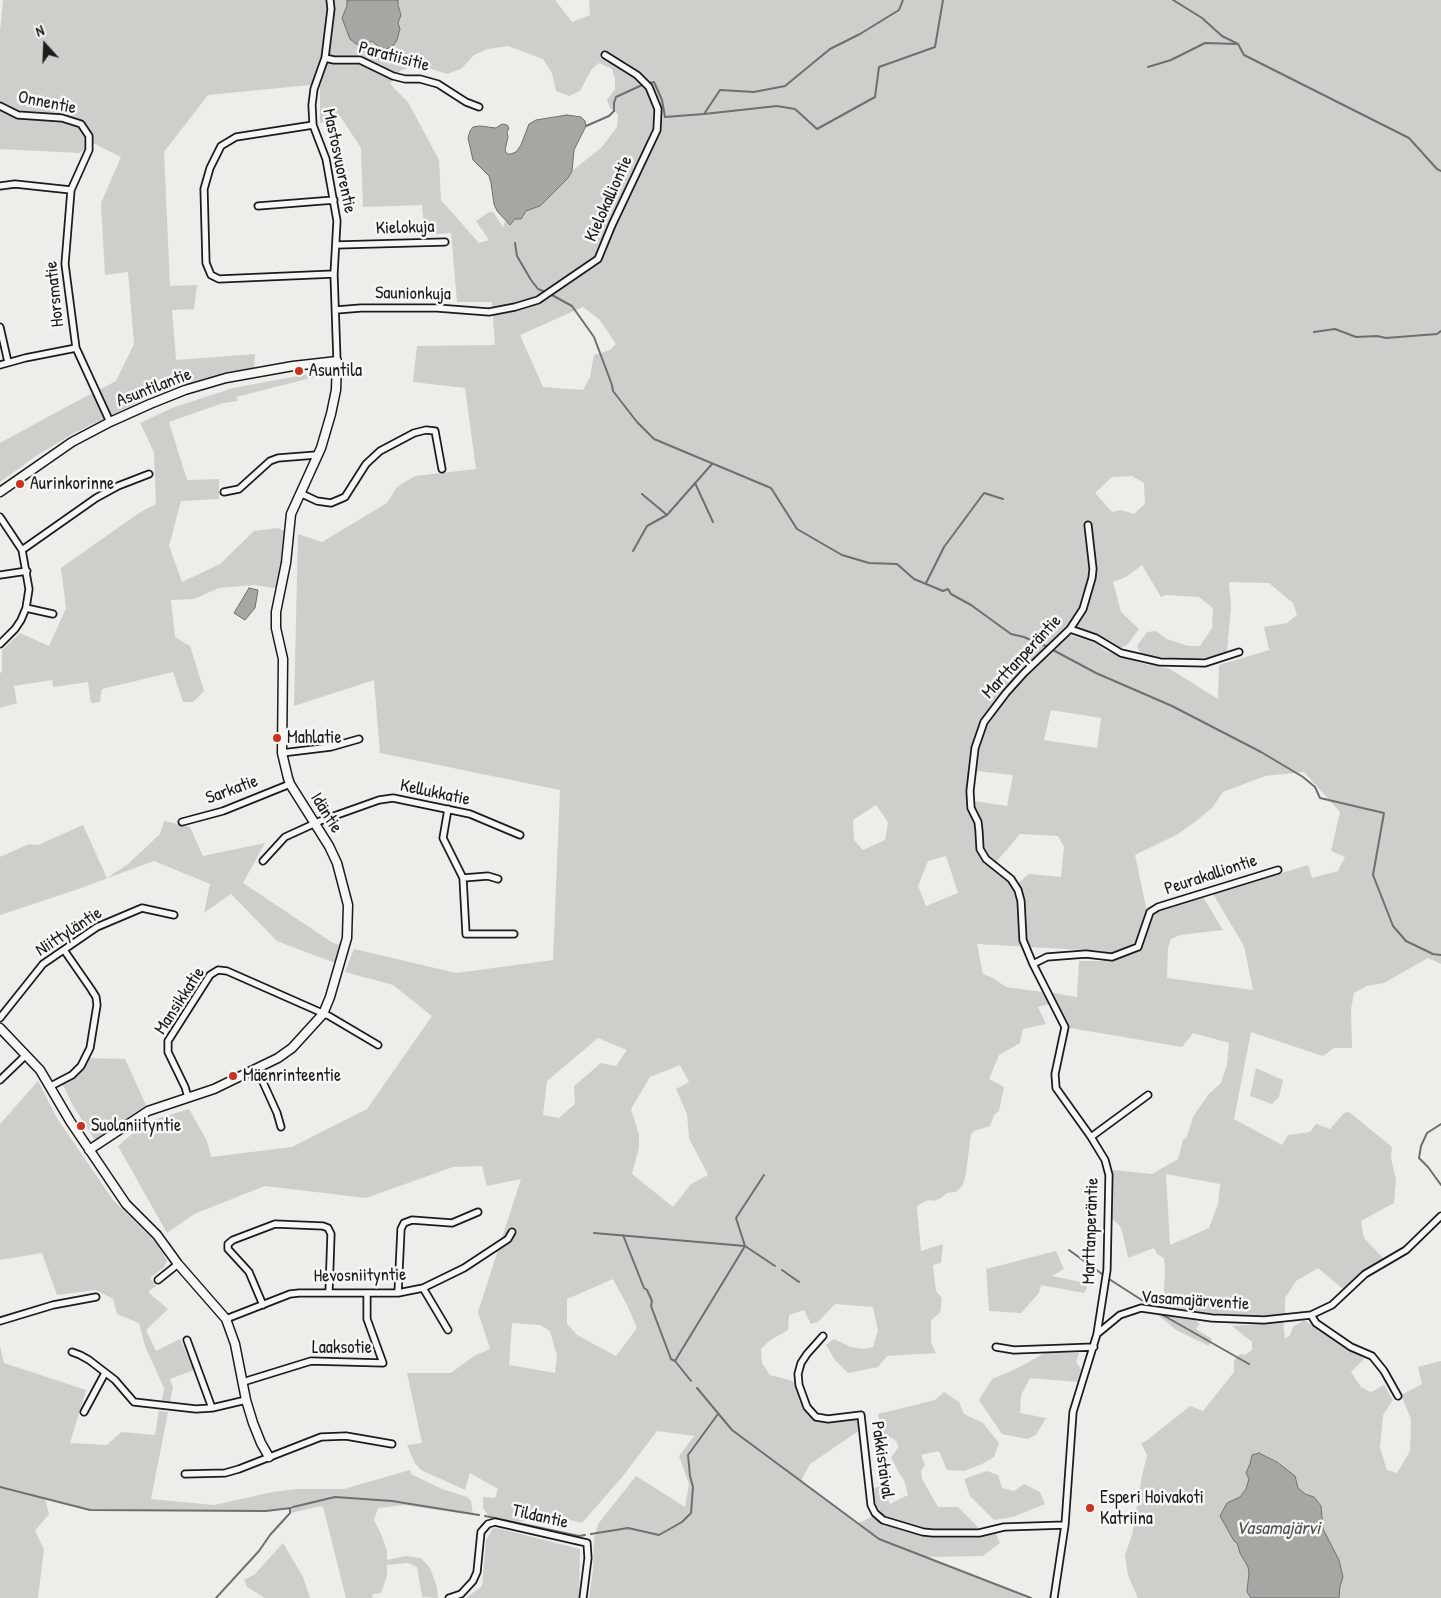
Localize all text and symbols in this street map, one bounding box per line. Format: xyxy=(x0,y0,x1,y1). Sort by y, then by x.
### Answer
north arrow xyxy=(20,20,70,70)
text: N xyxy=(33,20,46,41)
street label: Paratiisitie xyxy=(356,37,432,77)
street label: Onnentie xyxy=(16,87,78,119)
street label: Mastosvuorentie xyxy=(317,107,361,215)
street label: Kielokalliontie xyxy=(580,153,638,245)
street label: Kielokuja xyxy=(375,216,435,240)
street label: Horsmatie xyxy=(41,260,69,328)
street label: Saunionkuja xyxy=(375,283,451,305)
place label: Asuntila xyxy=(309,360,362,382)
street label: Asuntilantie xyxy=(113,364,195,412)
marker: Asuntila xyxy=(293,365,305,377)
place label: Aurinkorinne xyxy=(30,473,114,495)
marker: Aurinkorinne xyxy=(14,478,26,490)
street label: Marttanperäntie xyxy=(978,611,1066,703)
place label: Mahlatie xyxy=(287,727,342,749)
marker: Mahlatie xyxy=(271,732,283,744)
street label: Sarkatie xyxy=(203,771,261,809)
street label: Kellukkatie xyxy=(398,775,472,811)
street label: Idäntie xyxy=(305,789,347,837)
street label: Peurakalliontie xyxy=(1162,850,1260,900)
street label: Niittyläntie xyxy=(32,903,106,961)
street label: Mansikkatie xyxy=(150,963,210,1039)
place label: Mäenrinteentie xyxy=(243,1065,341,1087)
marker: Mäenrinteentie xyxy=(227,1070,239,1082)
place label: Suolaniityntie xyxy=(91,1115,181,1137)
marker: Suolaniityntie xyxy=(75,1120,87,1132)
street label: Marttanperäntie xyxy=(1078,1177,1104,1285)
street label: Hevosniityntie xyxy=(314,1264,406,1288)
street label: Vasamajärventie xyxy=(1140,1286,1250,1316)
street label: Laaksotie xyxy=(312,1337,372,1359)
street label: Pakkistaival xyxy=(866,1420,898,1500)
place label: Esperi Hoivakoti Katriina xyxy=(1100,1487,1204,1530)
street label: Tildantie xyxy=(510,1500,570,1534)
marker: Esperi Hoivakoti Katriina xyxy=(1084,1502,1096,1514)
water label: Vasamajärvi xyxy=(1236,1518,1320,1540)

